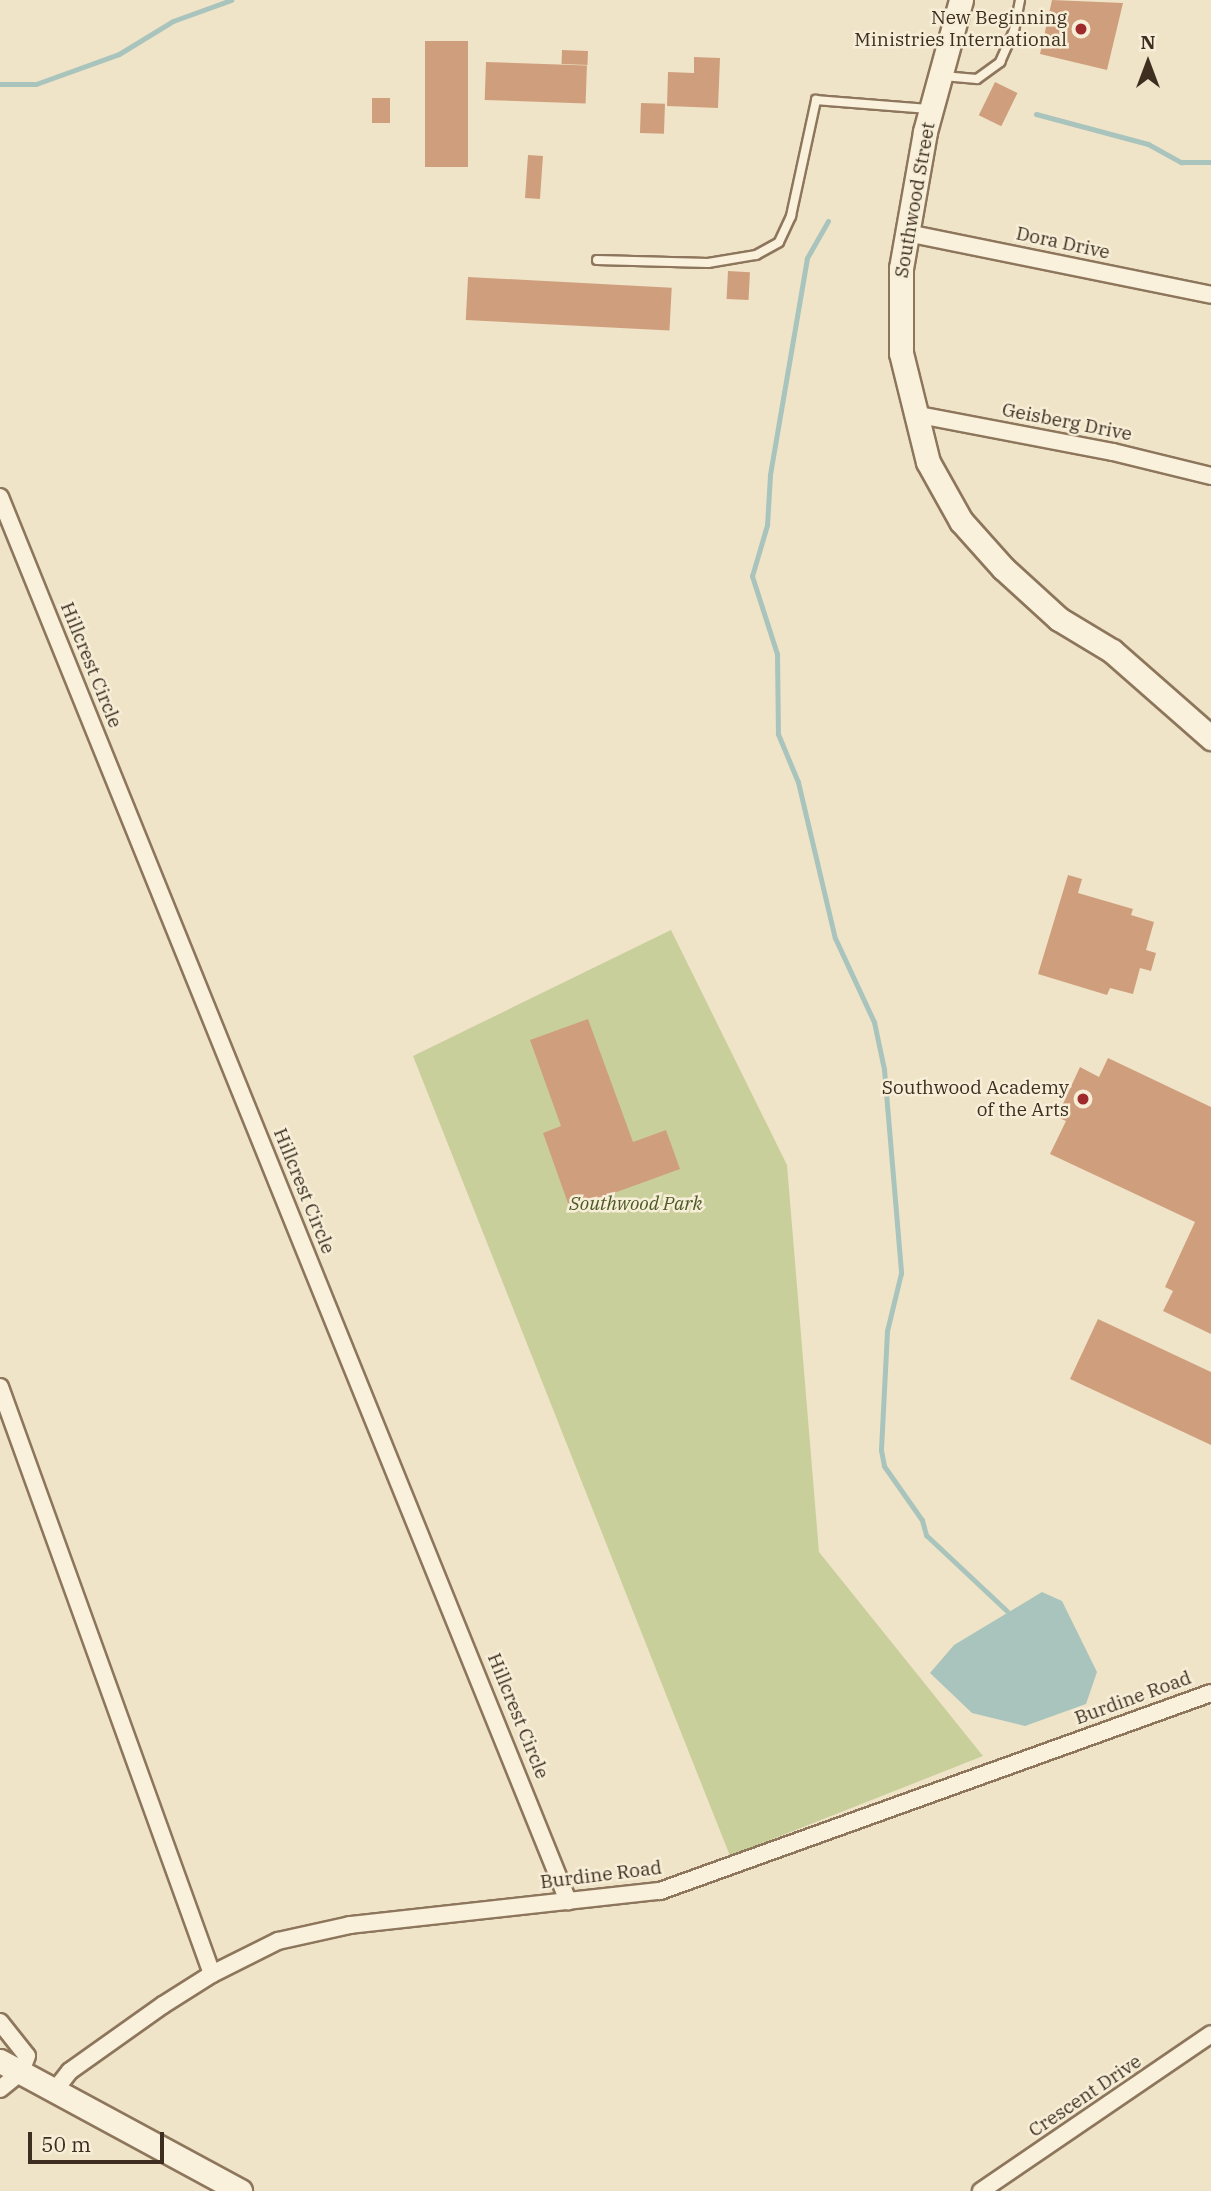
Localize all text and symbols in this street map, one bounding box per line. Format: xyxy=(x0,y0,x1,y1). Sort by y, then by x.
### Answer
place label: New Beginning Ministries International xyxy=(854,7,1067,51)
marker: New Beginning Ministries International xyxy=(1073,21,1089,37)
north arrow xyxy=(1113,28,1183,98)
text: N xyxy=(1140,30,1156,54)
street label: Southwood Street xyxy=(890,120,940,280)
street label: Dora Drive xyxy=(1014,222,1112,264)
street label: Geisberg Drive xyxy=(1000,398,1134,446)
street label: Hillcrest Circle xyxy=(55,599,127,731)
place label: Southwood Academy of the Arts xyxy=(882,1077,1069,1121)
marker: Southwood Academy of the Arts xyxy=(1075,1091,1091,1107)
street label: Hillcrest Circle xyxy=(268,1125,340,1257)
park label: Southwood Park xyxy=(569,1193,703,1215)
street label: Hillcrest Circle xyxy=(482,1650,554,1782)
street label: Burdine Road xyxy=(1072,1666,1194,1730)
street label: Burdine Road xyxy=(539,1856,663,1894)
street label: Crescent Drive xyxy=(1024,2050,1146,2142)
scale bar xyxy=(32,2118,168,2162)
text: 50 m xyxy=(41,2130,91,2158)

